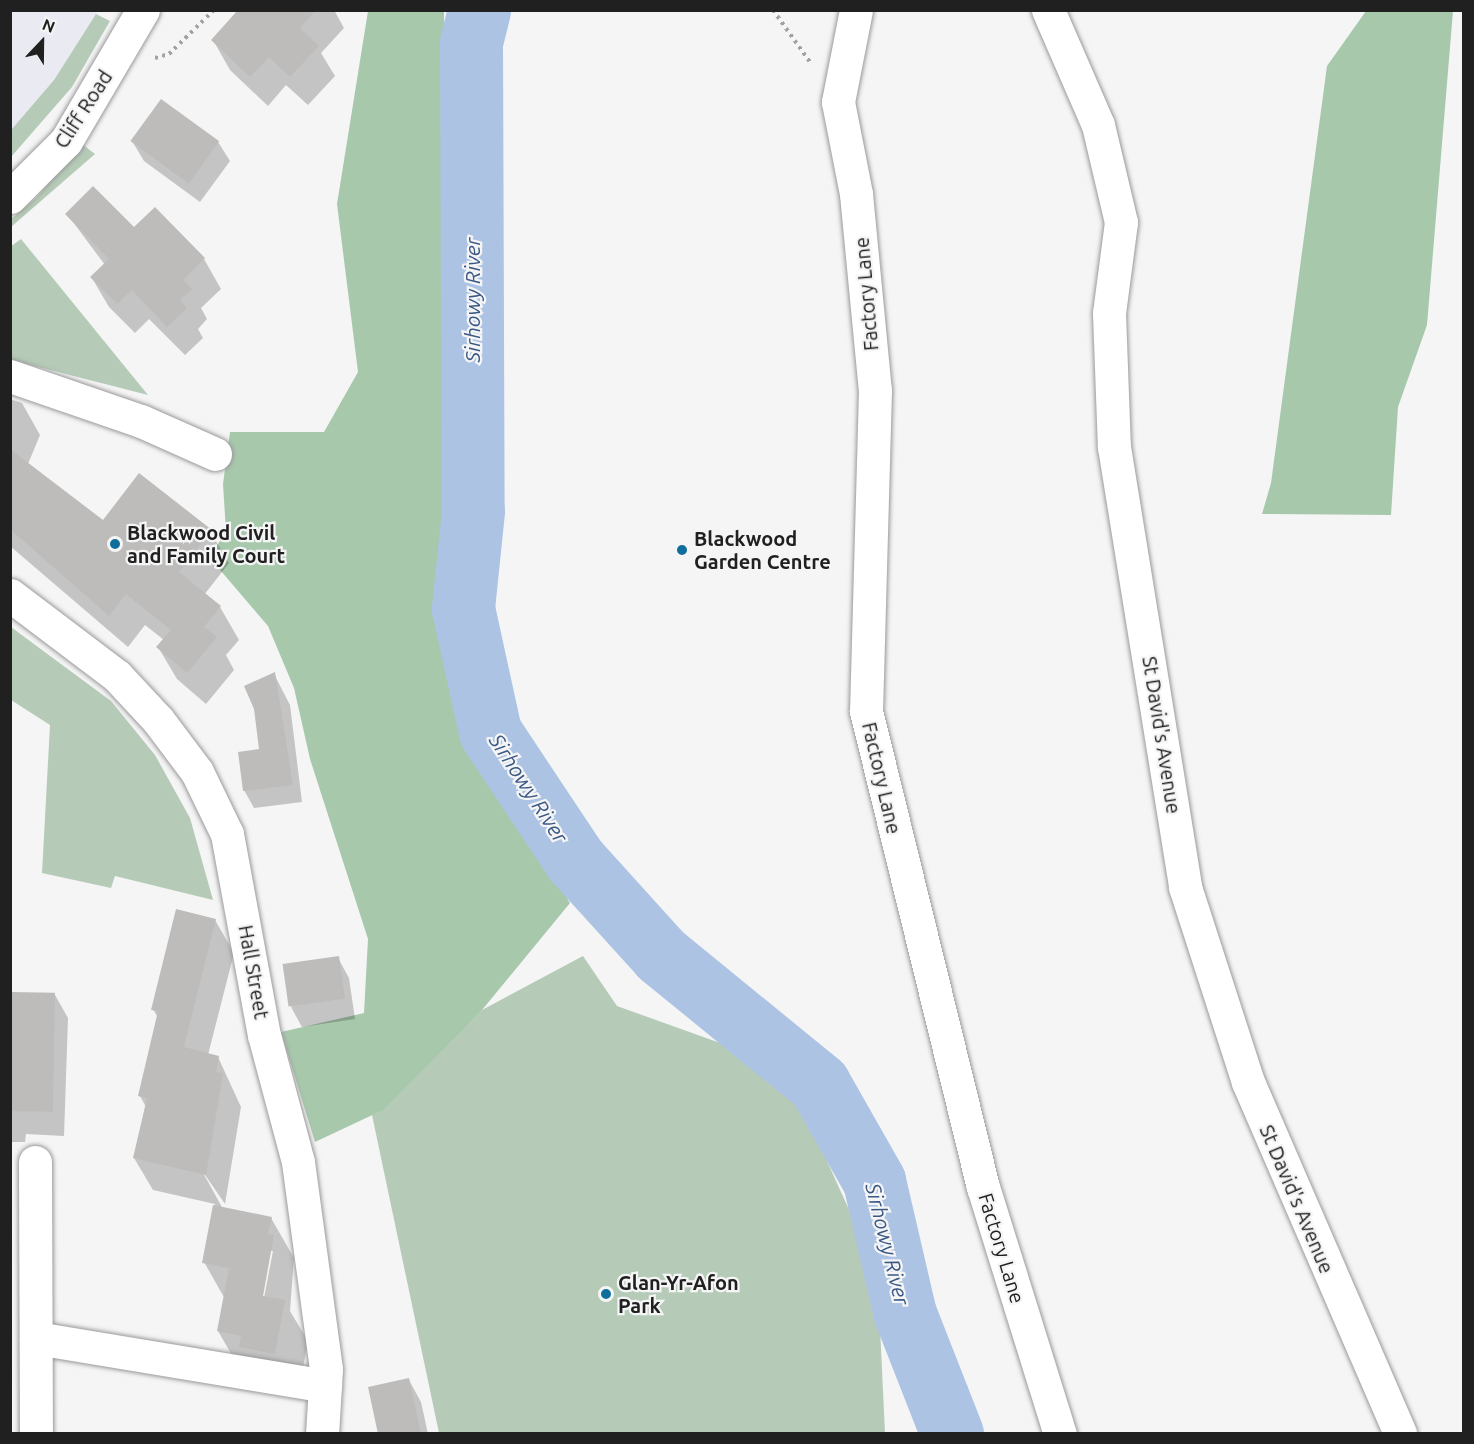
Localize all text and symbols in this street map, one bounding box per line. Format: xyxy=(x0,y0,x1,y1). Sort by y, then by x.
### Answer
north arrow xyxy=(12,12,72,72)
text: N xyxy=(40,15,58,36)
street label: Cliff Road xyxy=(49,65,117,153)
street label: Factory Lane xyxy=(849,236,883,352)
water label: Sirhowy River xyxy=(459,237,485,363)
place label: Blackwood Civil and Family Court xyxy=(127,520,285,567)
place label: Blackwood Garden Centre xyxy=(694,526,831,573)
marker: Blackwood Civil and Family Court xyxy=(108,537,122,551)
marker: Blackwood Garden Centre xyxy=(675,543,689,557)
street label: St David's Avenue xyxy=(1138,655,1186,815)
street label: Factory Lane xyxy=(857,720,907,836)
water label: Sirhowy River xyxy=(484,729,574,847)
street label: Hall Street xyxy=(234,923,274,1021)
street label: St David's Avenue xyxy=(1255,1121,1339,1277)
water label: Sirhowy River xyxy=(861,1180,915,1308)
street label: Factory Lane xyxy=(974,1190,1030,1306)
place label: Glan-Yr-Afon Park xyxy=(618,1270,739,1317)
marker: Glan-Yr-Afon Park xyxy=(599,1287,613,1301)

